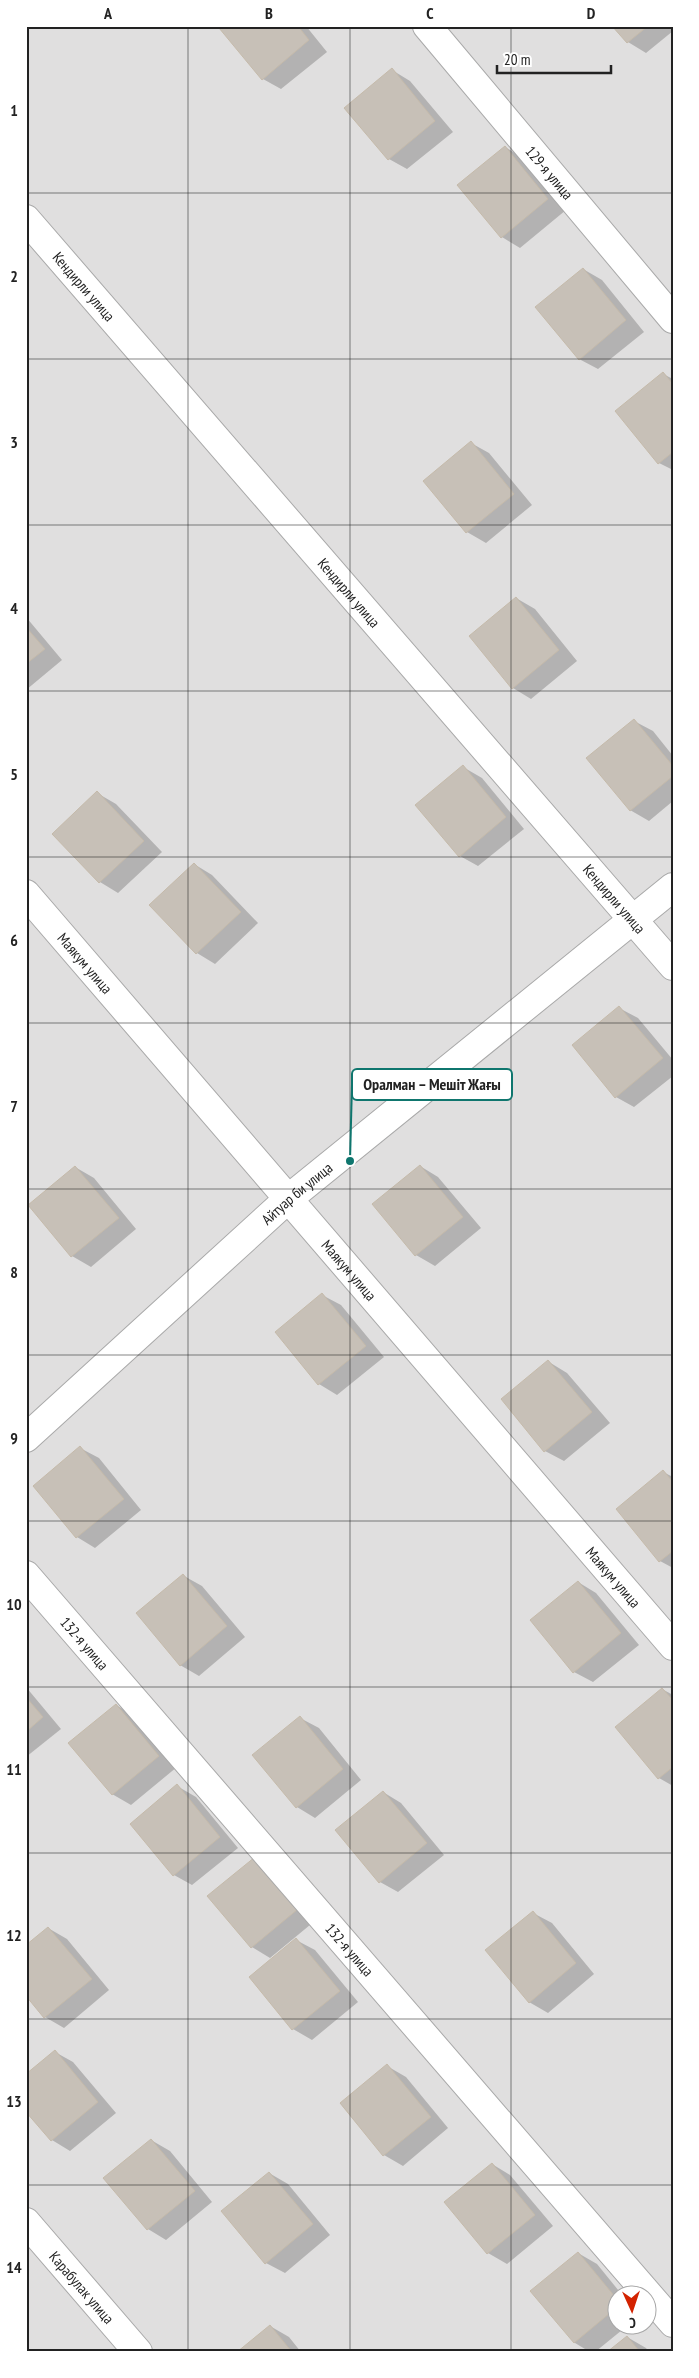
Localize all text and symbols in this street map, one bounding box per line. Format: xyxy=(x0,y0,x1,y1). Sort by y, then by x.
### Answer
text: A xyxy=(103,3,113,23)
text: B xyxy=(265,3,273,23)
text: C xyxy=(426,3,434,23)
text: D xyxy=(587,3,596,23)
scale bar xyxy=(497,42,610,74)
text: 20 m xyxy=(504,50,530,69)
text: 1 xyxy=(10,100,18,120)
street label: 129-я улица xyxy=(522,142,578,203)
street label: Кендирли улица xyxy=(49,248,120,325)
text: 2 xyxy=(10,266,18,286)
text: 3 xyxy=(10,432,18,452)
street label: Кендирли улица xyxy=(314,554,385,631)
text: 4 xyxy=(10,598,18,618)
text: 5 xyxy=(10,764,18,784)
street label: Кендирли улица xyxy=(579,860,650,937)
street label: Маякум улица xyxy=(54,929,117,997)
text: 6 xyxy=(10,930,18,950)
callout: Оралман – Мешіт Жағы xyxy=(352,1069,512,1100)
text: Оралман – Мешіт Жағы xyxy=(363,1074,501,1094)
text: 7 xyxy=(10,1096,18,1116)
street label: Айтуар би улица xyxy=(257,1158,336,1228)
street label: Маякум улица xyxy=(318,1236,381,1304)
text: 8 xyxy=(10,1262,18,1282)
text: 9 xyxy=(10,1428,18,1448)
street label: Маякум улица xyxy=(582,1543,645,1611)
text: 10 xyxy=(6,1594,22,1614)
street label: 132-я улица xyxy=(57,1612,113,1674)
text: 11 xyxy=(6,1759,22,1779)
street label: 132-я улица xyxy=(322,1919,378,1980)
text: 12 xyxy=(6,1925,22,1945)
text: 13 xyxy=(6,2091,22,2111)
street label: Карабулак улица xyxy=(46,2247,119,2327)
text: 14 xyxy=(6,2257,22,2277)
north arrow xyxy=(606,2286,656,2336)
text: С xyxy=(628,2314,636,2332)

